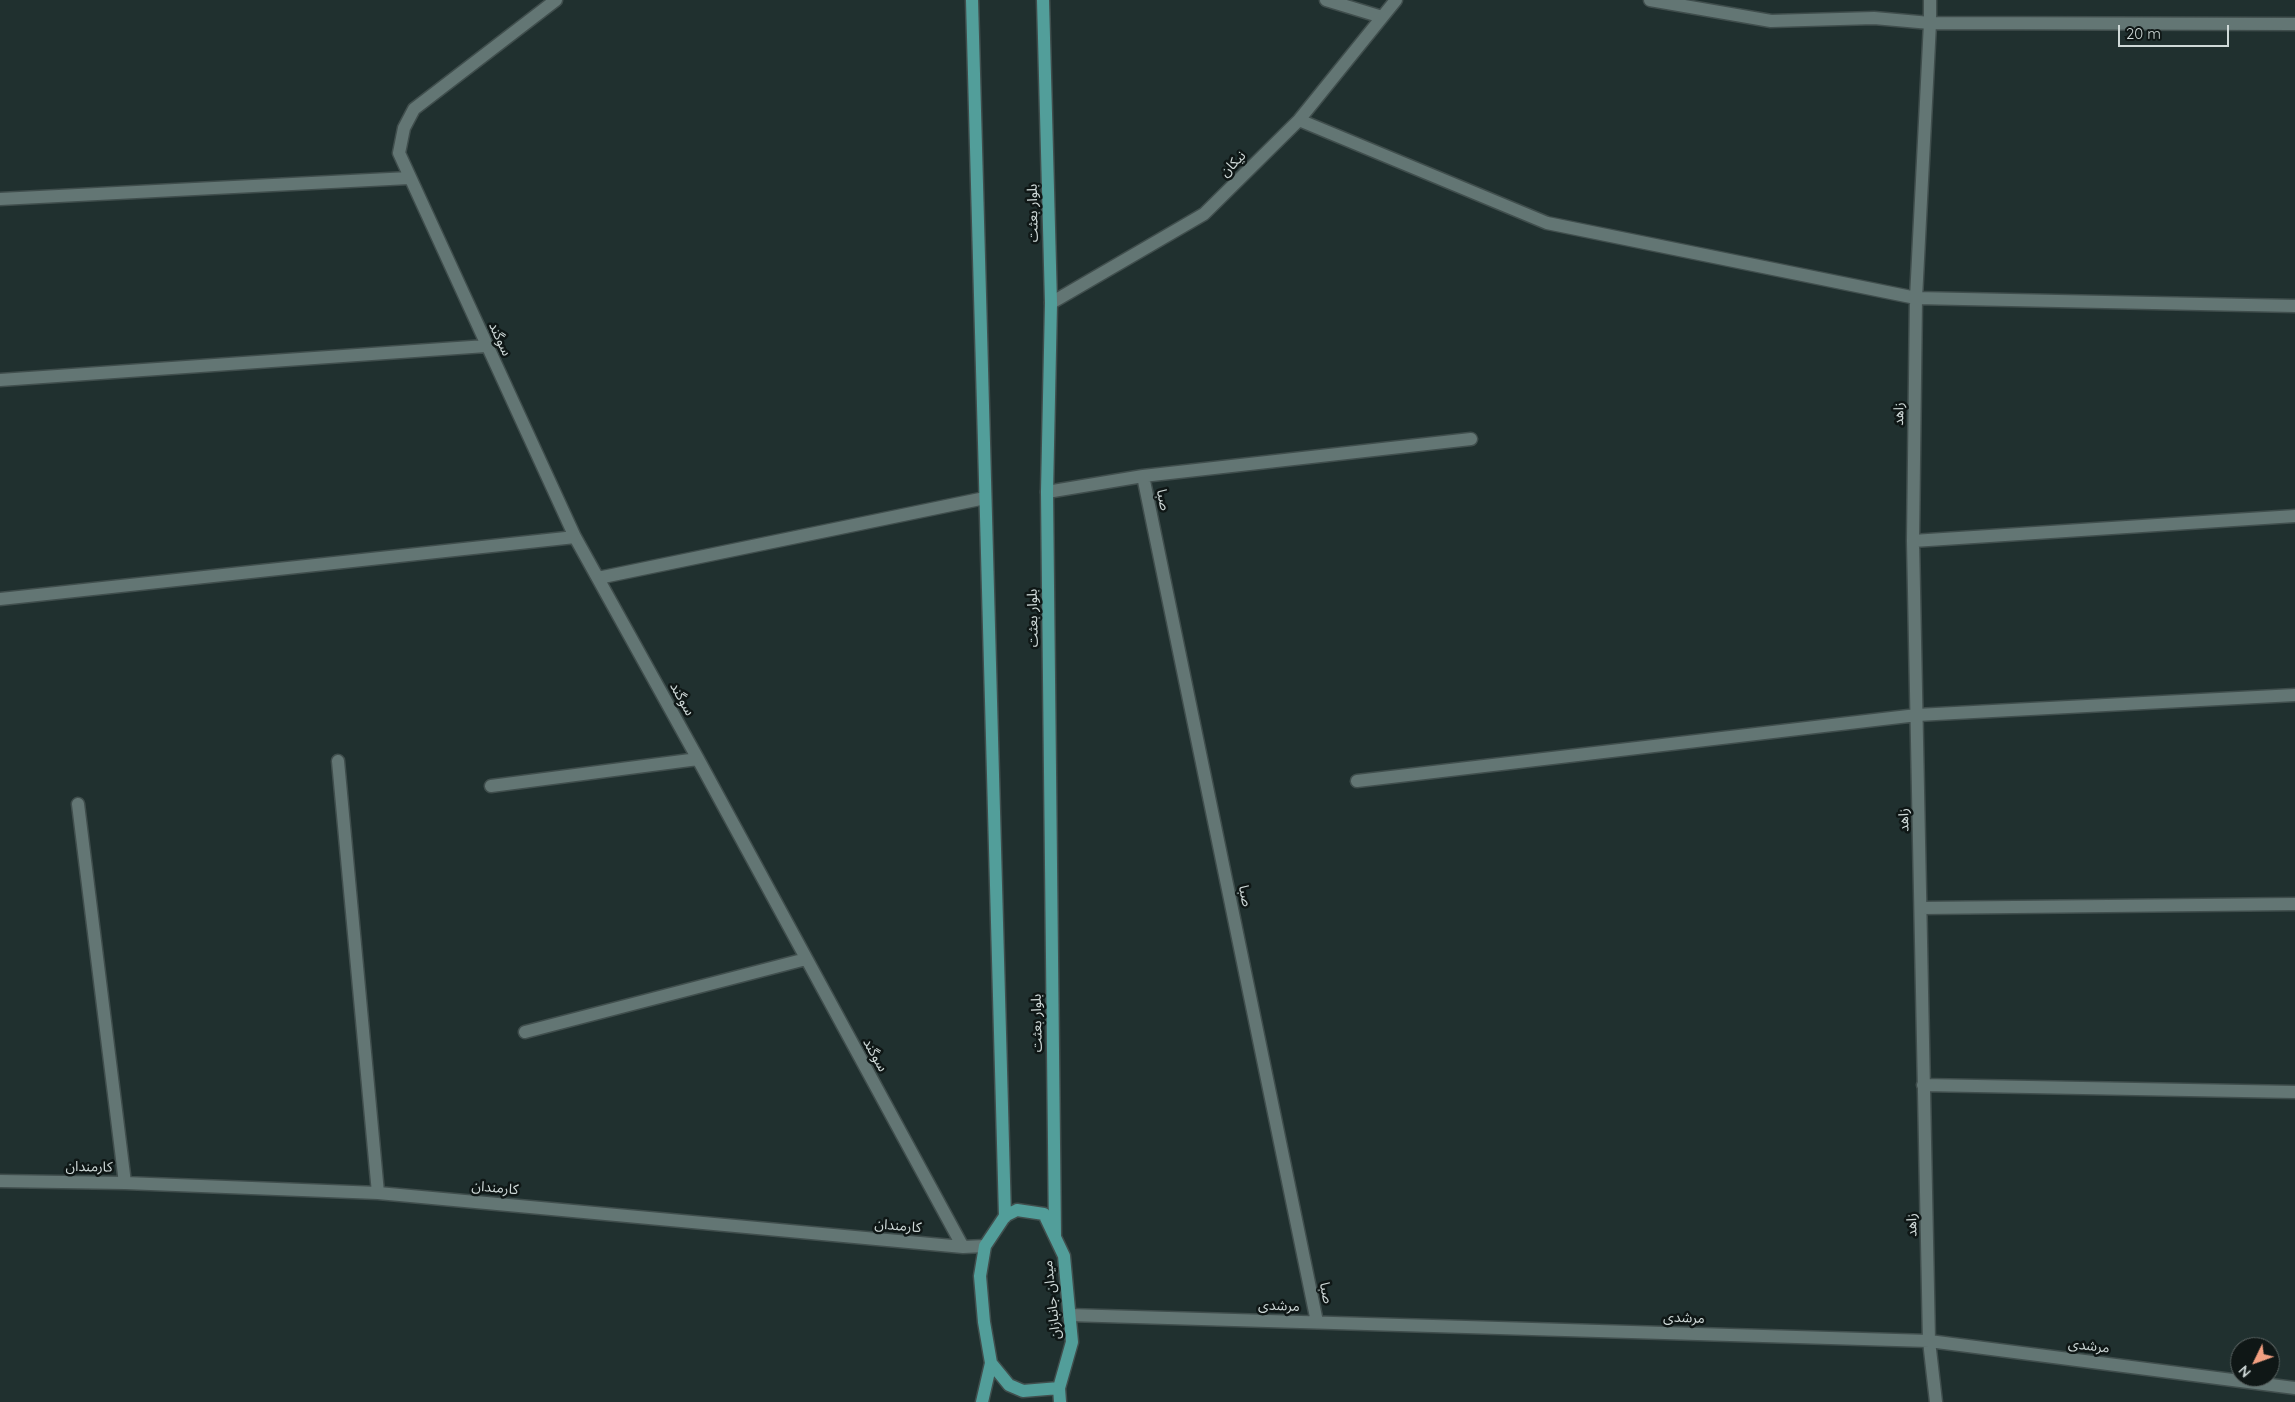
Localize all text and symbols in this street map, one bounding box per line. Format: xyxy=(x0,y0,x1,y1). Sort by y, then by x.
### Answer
scale bar xyxy=(2120,15,2231,47)
text: 20 m xyxy=(2126,24,2161,43)
street label: نیکان xyxy=(1217,148,1249,180)
street label: بلوار بعثت xyxy=(1024,184,1042,242)
street label: سوگند xyxy=(485,319,515,359)
street label: زاهد xyxy=(1890,402,1908,426)
street label: صبا xyxy=(1153,488,1173,512)
street label: بلوار بعثت xyxy=(1024,589,1042,647)
street label: سوگند xyxy=(666,679,698,719)
street label: زاهد xyxy=(1895,808,1913,832)
street label: صبا xyxy=(1235,884,1255,908)
street label: بلوار بعثت xyxy=(1028,994,1046,1052)
street label: سوگند xyxy=(859,1035,891,1075)
street label: کارمندان xyxy=(65,1158,113,1176)
street label: کارمندان xyxy=(471,1178,519,1198)
street label: زاهد xyxy=(1903,1213,1921,1237)
street label: کارمندان xyxy=(874,1216,922,1236)
street label: ميدان جانبازان xyxy=(1039,1260,1065,1340)
street label: صبا xyxy=(1316,1281,1336,1305)
street label: مرشدی xyxy=(1258,1297,1300,1315)
street label: مرشدی xyxy=(1663,1309,1705,1327)
street label: مرشدی xyxy=(2067,1335,2111,1357)
north arrow xyxy=(2230,1337,2280,1387)
text: N xyxy=(2234,1362,2255,1381)

